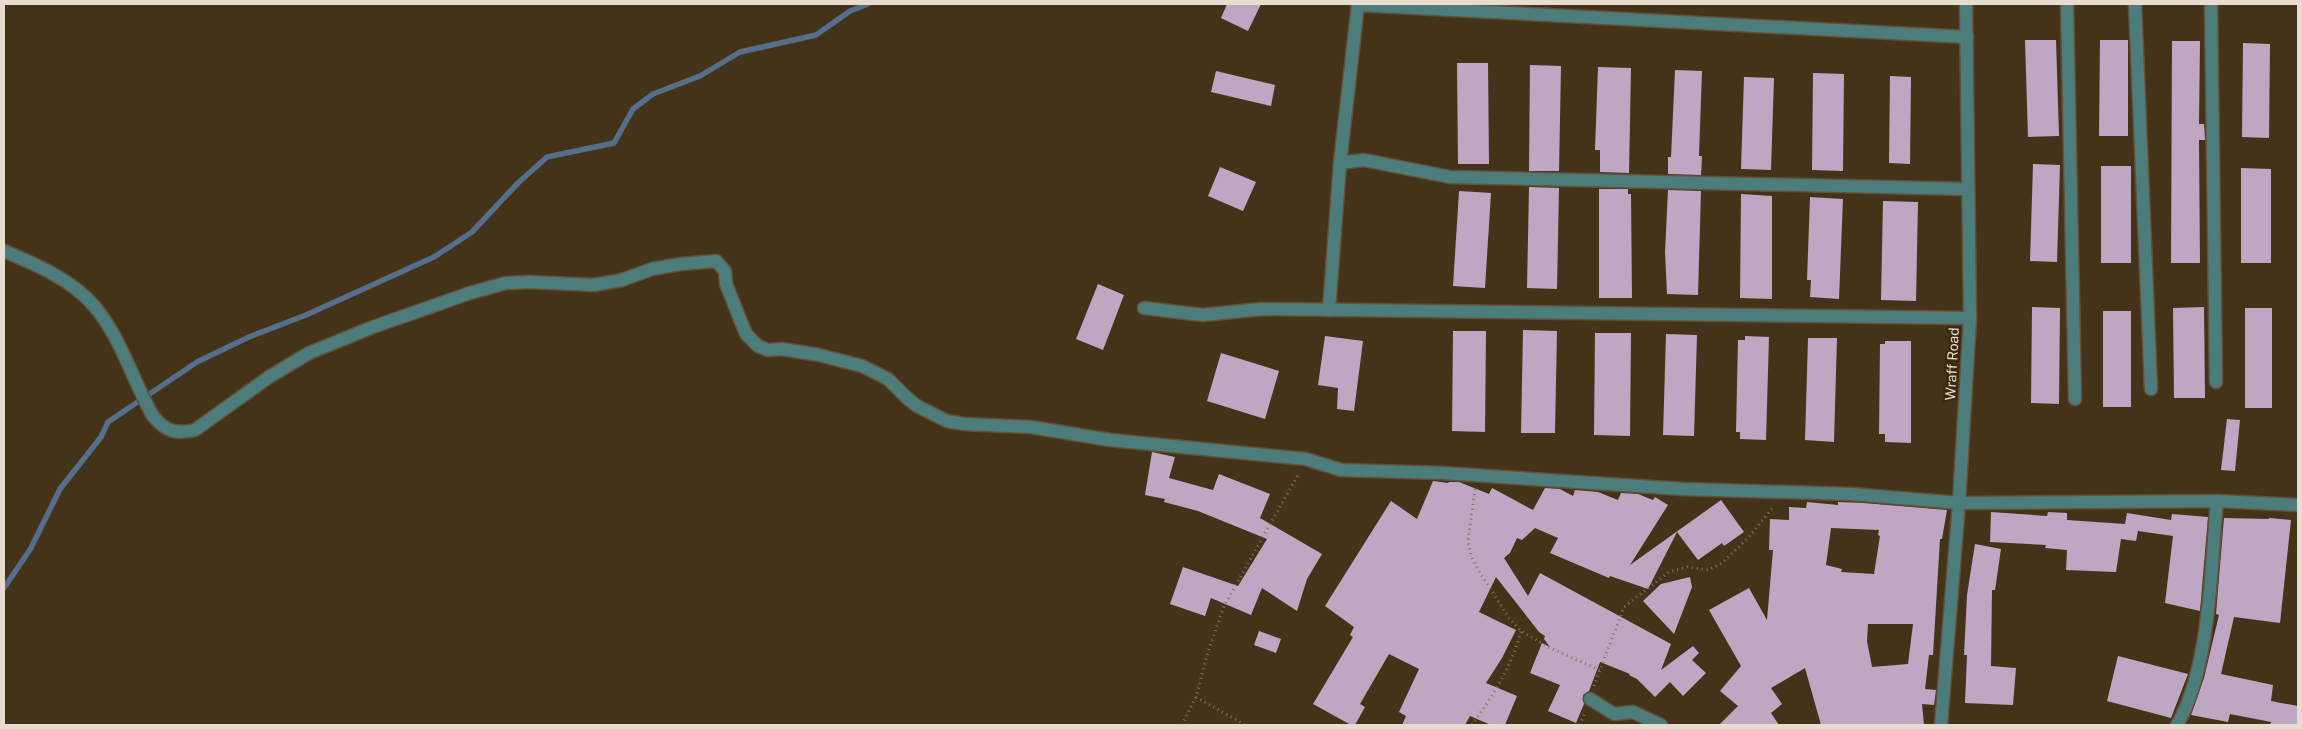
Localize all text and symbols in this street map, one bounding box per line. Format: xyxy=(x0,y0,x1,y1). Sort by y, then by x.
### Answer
street label: Wraff Road xyxy=(1942,327,1962,401)

